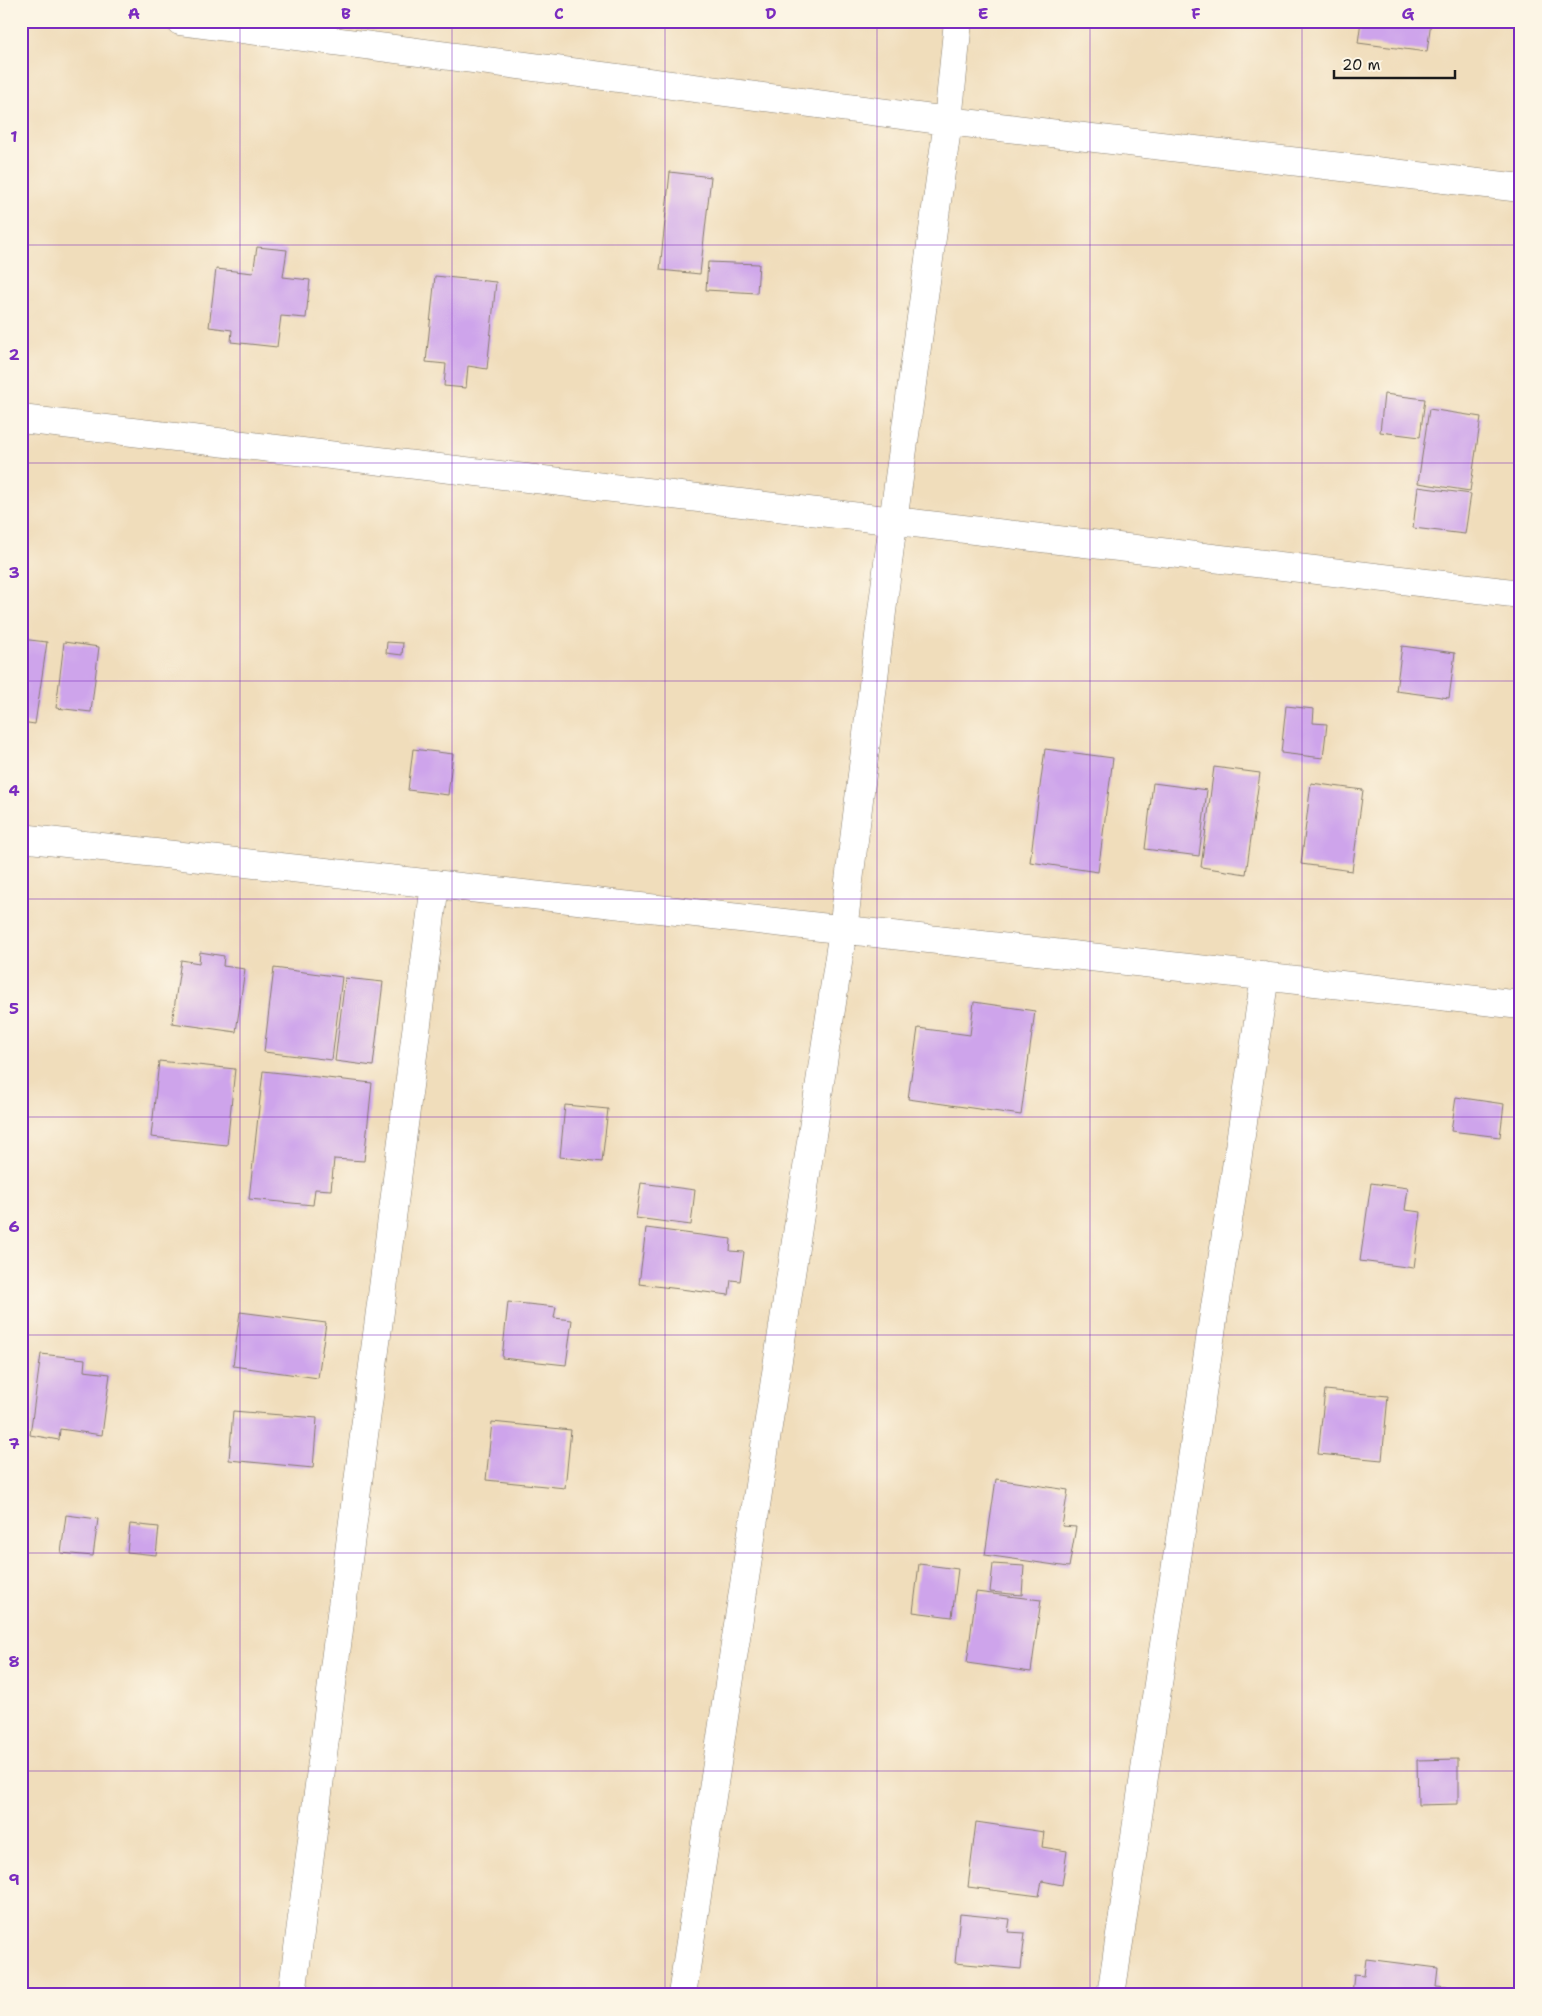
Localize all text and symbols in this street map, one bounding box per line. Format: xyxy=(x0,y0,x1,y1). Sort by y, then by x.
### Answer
text: A xyxy=(128,3,140,24)
text: B xyxy=(341,3,351,24)
text: C xyxy=(554,3,564,24)
text: D xyxy=(765,3,777,24)
text: E xyxy=(978,3,988,24)
text: F xyxy=(1191,3,1201,24)
text: G xyxy=(1402,3,1415,24)
scale bar xyxy=(1334,48,1456,80)
text: 20 m xyxy=(1342,55,1381,75)
text: 1 xyxy=(10,126,18,147)
text: 2 xyxy=(8,344,20,365)
text: 3 xyxy=(8,562,20,583)
text: 4 xyxy=(8,780,20,801)
text: 5 xyxy=(9,998,19,1019)
text: 6 xyxy=(8,1216,20,1237)
text: 7 xyxy=(8,1433,20,1454)
text: 8 xyxy=(8,1651,20,1672)
text: 9 xyxy=(8,1869,20,1890)

